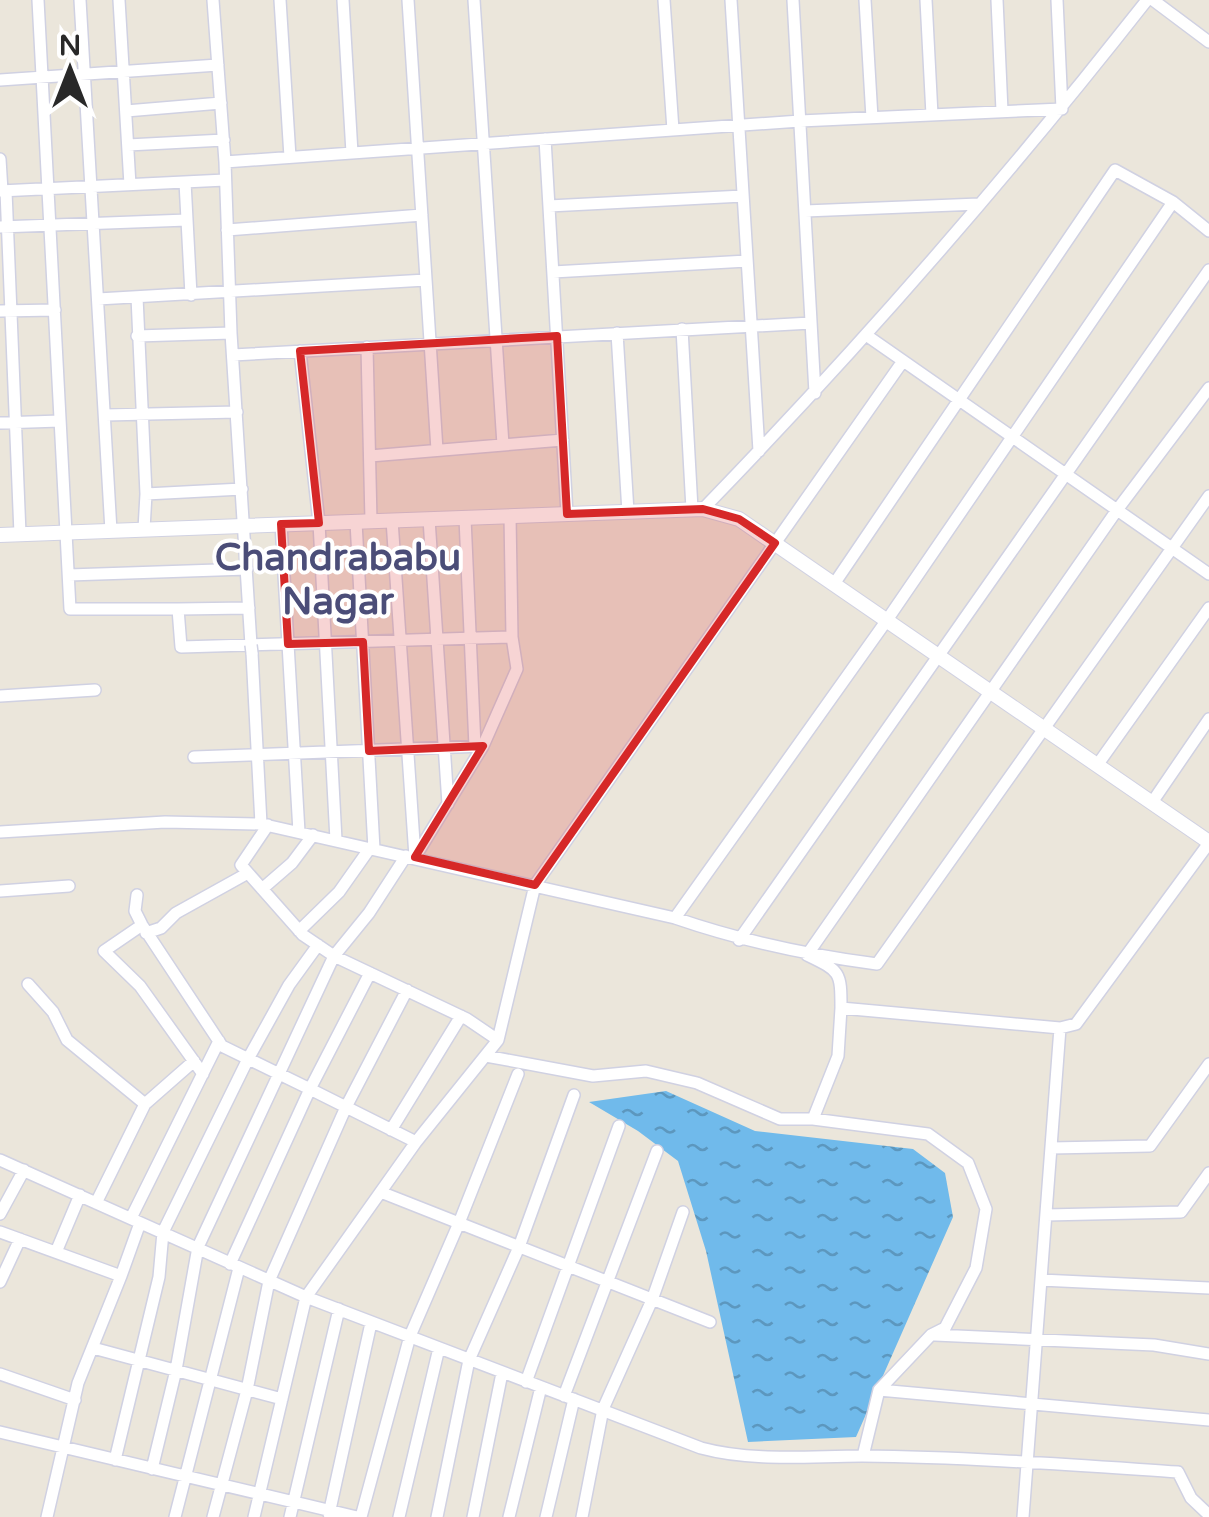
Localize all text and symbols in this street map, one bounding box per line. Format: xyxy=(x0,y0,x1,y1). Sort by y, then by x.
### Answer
north arrow xyxy=(20,20,120,120)
text: N xyxy=(59,29,81,63)
district label: Chandrababu Nagar xyxy=(215,535,461,625)

